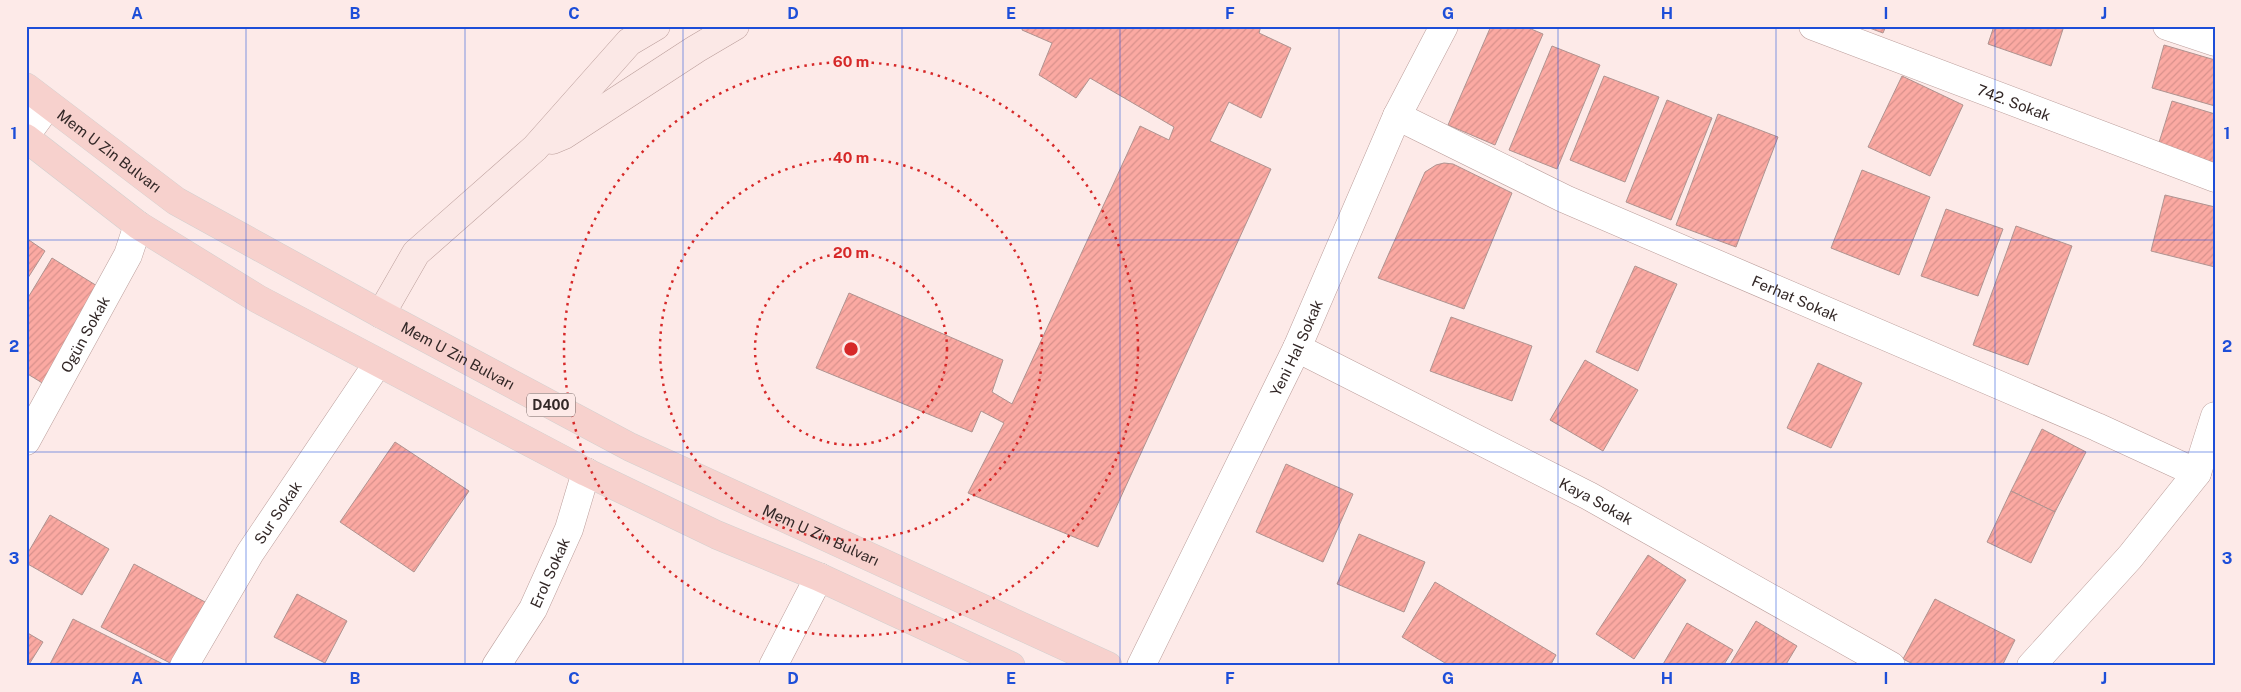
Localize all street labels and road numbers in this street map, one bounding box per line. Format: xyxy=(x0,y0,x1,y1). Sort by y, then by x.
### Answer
street label: 742. Sokak xyxy=(1975,80,2053,124)
street label: Mem U Zin Bulvarı xyxy=(54,106,165,196)
street label: Ferhat Sokak xyxy=(1749,272,1841,324)
street label: Ogün Sokak xyxy=(57,293,112,375)
street label: Yeni Hal Sokak xyxy=(1266,297,1325,399)
street label: Mem U Zin Bulvarı xyxy=(399,318,518,392)
road number: D400 xyxy=(527,394,575,416)
street label: Kaya Sokak xyxy=(1557,474,1636,528)
street label: Sur Sokak xyxy=(250,478,305,547)
street label: Mem U Zin Bulvarı xyxy=(760,501,882,569)
street label: Erol Sokak xyxy=(526,535,573,610)

